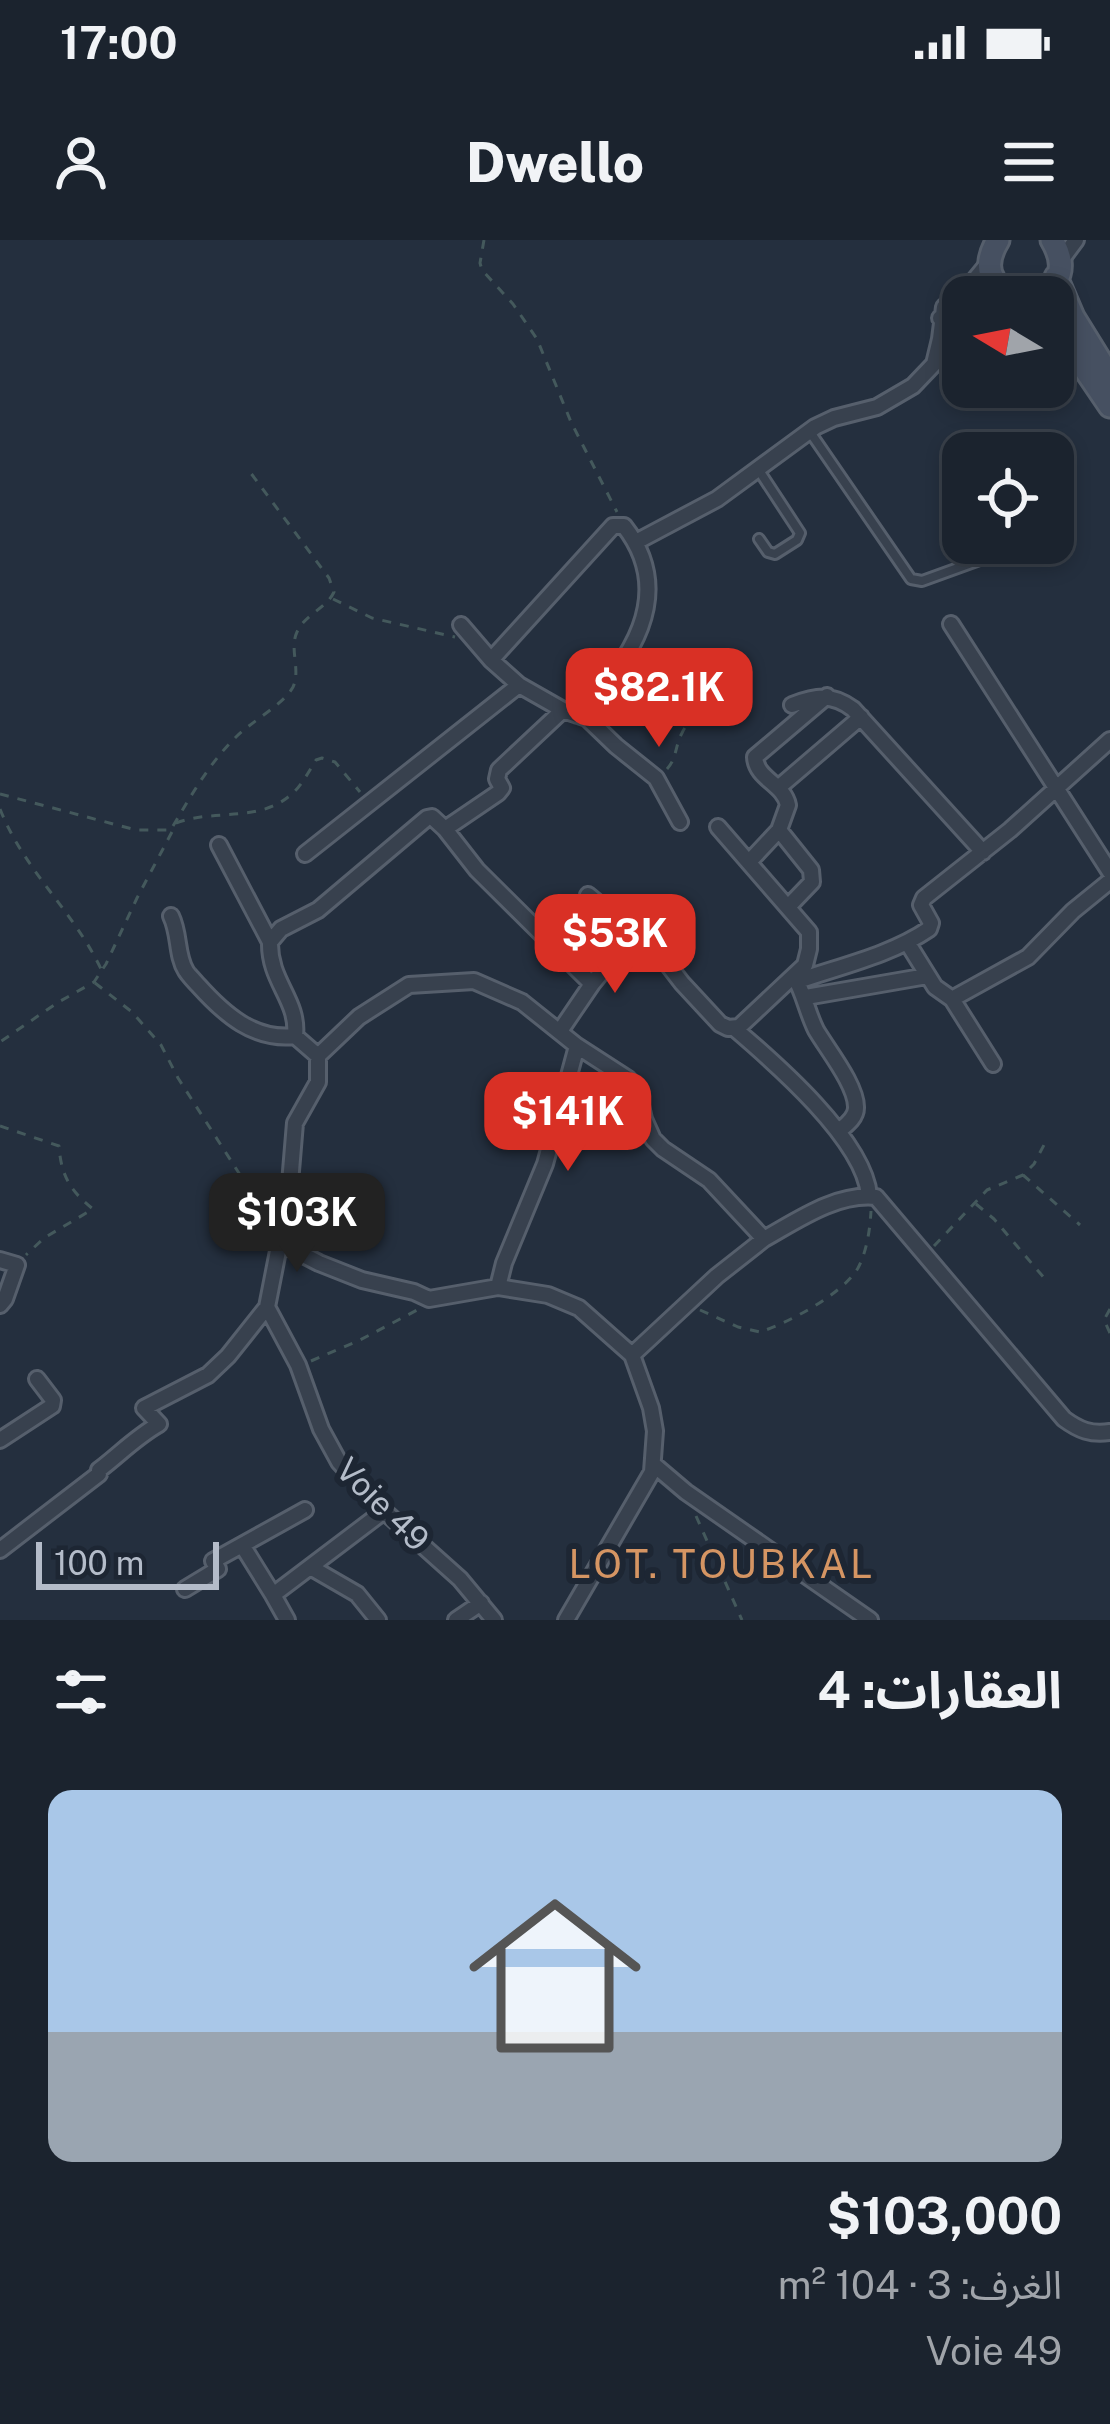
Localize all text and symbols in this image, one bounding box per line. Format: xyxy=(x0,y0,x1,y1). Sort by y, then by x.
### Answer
text: 17:00 xyxy=(60,16,177,69)
icon: person xyxy=(48,129,114,195)
icon: menu xyxy=(996,129,1062,195)
text: Dwello xyxy=(466,131,644,194)
north arrow xyxy=(942,276,1074,408)
map controls xyxy=(942,276,1074,564)
button: locate xyxy=(942,432,1074,564)
pin: $82.1K xyxy=(561,648,757,750)
text: $82.1K xyxy=(593,664,725,710)
pin: $53K xyxy=(544,894,686,996)
text: $53K xyxy=(562,910,668,956)
pin: $141K xyxy=(484,1072,652,1174)
text: $141K xyxy=(511,1088,625,1134)
pin: $103K xyxy=(213,1173,381,1275)
text: $103K xyxy=(236,1189,358,1235)
street label: Voie 49 xyxy=(329,1450,437,1558)
scale bar xyxy=(36,1536,219,1589)
district label: LOT. TOUBKAL xyxy=(568,1541,876,1587)
text: 100 m xyxy=(54,1544,144,1582)
icon: filters xyxy=(48,1659,114,1725)
text: العقارات: 4 xyxy=(817,1660,1062,1719)
icon: home xyxy=(447,1868,663,2084)
text: $103,000 xyxy=(826,2186,1062,2245)
text: الغرف: 3 · 104 m² xyxy=(778,2262,1062,2308)
text: Voie 49 xyxy=(926,2328,1062,2374)

